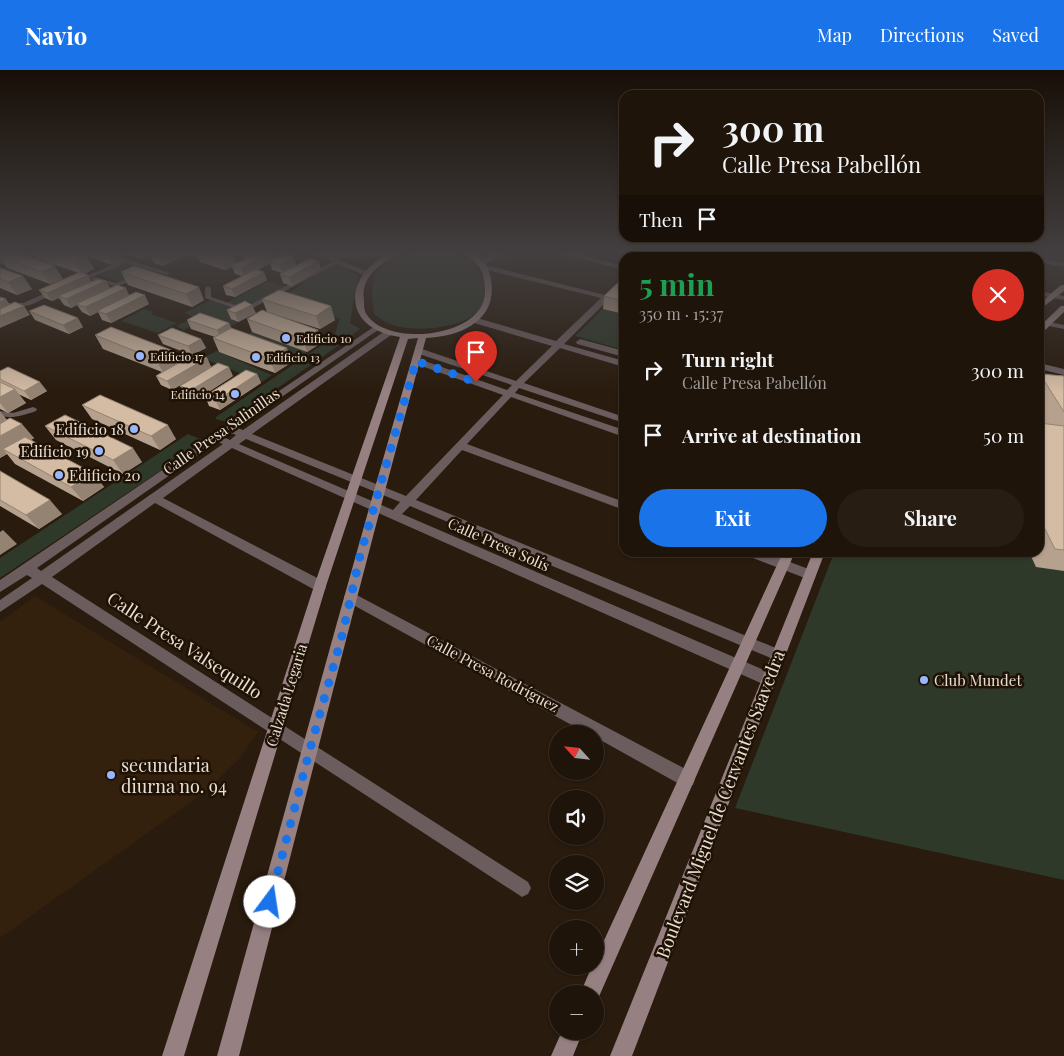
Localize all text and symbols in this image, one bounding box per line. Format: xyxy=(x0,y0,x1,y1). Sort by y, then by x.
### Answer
text: Navio xyxy=(25,19,87,51)
text: Map xyxy=(817,23,852,47)
text: Directions xyxy=(880,23,964,47)
text: Saved xyxy=(992,23,1039,47)
text: 300 m xyxy=(722,104,824,151)
icon: right xyxy=(639,110,704,175)
text: Calle Presa Pabellón xyxy=(722,149,921,179)
icon: arrive xyxy=(693,205,721,233)
text: Then xyxy=(639,206,683,232)
text: 5 min xyxy=(639,264,714,304)
button: close xyxy=(972,269,1024,321)
text: 350 m · 15:37 xyxy=(639,303,723,324)
place label: Edificio 10 xyxy=(296,330,352,346)
pin xyxy=(455,331,497,382)
marker: Edificio 10 xyxy=(280,332,292,344)
icon: arrive xyxy=(462,338,490,366)
text: Turn right xyxy=(682,346,774,372)
place label: Edificio 17 xyxy=(150,348,204,364)
place label: Edificio 13 xyxy=(266,349,320,365)
marker: Edificio 17 xyxy=(134,350,146,362)
marker: Edificio 13 xyxy=(250,351,262,363)
icon: right xyxy=(639,356,667,384)
text: 300 m xyxy=(971,357,1024,383)
text: Calle Presa Pabellón xyxy=(682,372,827,393)
street label: Calle Presa Salinillas xyxy=(159,383,283,479)
place label: Edificio 14 xyxy=(170,386,225,402)
marker: Edificio 14 xyxy=(229,388,241,400)
place label: Edificio 18 xyxy=(55,419,124,439)
icon: arrive xyxy=(639,421,667,449)
text: Arrive at destination xyxy=(682,422,862,448)
text: 50 m xyxy=(983,422,1024,448)
marker: Edificio 18 xyxy=(128,423,140,435)
place label: Edificio 19 xyxy=(21,441,89,461)
marker: Edificio 19 xyxy=(93,445,105,457)
place label: Edificio 20 xyxy=(69,465,140,485)
marker: Edificio 20 xyxy=(53,469,65,481)
button: Exit xyxy=(639,489,827,547)
button: Share xyxy=(837,489,1024,547)
street label: Calle Presa Solís xyxy=(445,513,553,575)
street label: Calle Presa Valsequillo xyxy=(103,586,267,704)
street label: Calle Presa Rodríguez xyxy=(423,630,563,716)
street label: Calzada Legaria xyxy=(261,641,311,749)
street label: Boulevard Miguel de Cervantes Saavedra xyxy=(650,646,790,961)
place label: Club Mundet xyxy=(934,670,1022,690)
marker: Club Mundet xyxy=(918,674,930,686)
north arrow xyxy=(549,725,604,780)
map controls xyxy=(549,725,604,1040)
place label: secundaria diurna no. 94 xyxy=(121,753,227,798)
marker: secundaria diurna no. 94 xyxy=(105,769,117,781)
button: sound xyxy=(549,790,604,845)
button: layers xyxy=(549,855,604,910)
position arrow xyxy=(243,875,295,927)
button: + xyxy=(549,920,604,975)
button: − xyxy=(549,985,604,1040)

